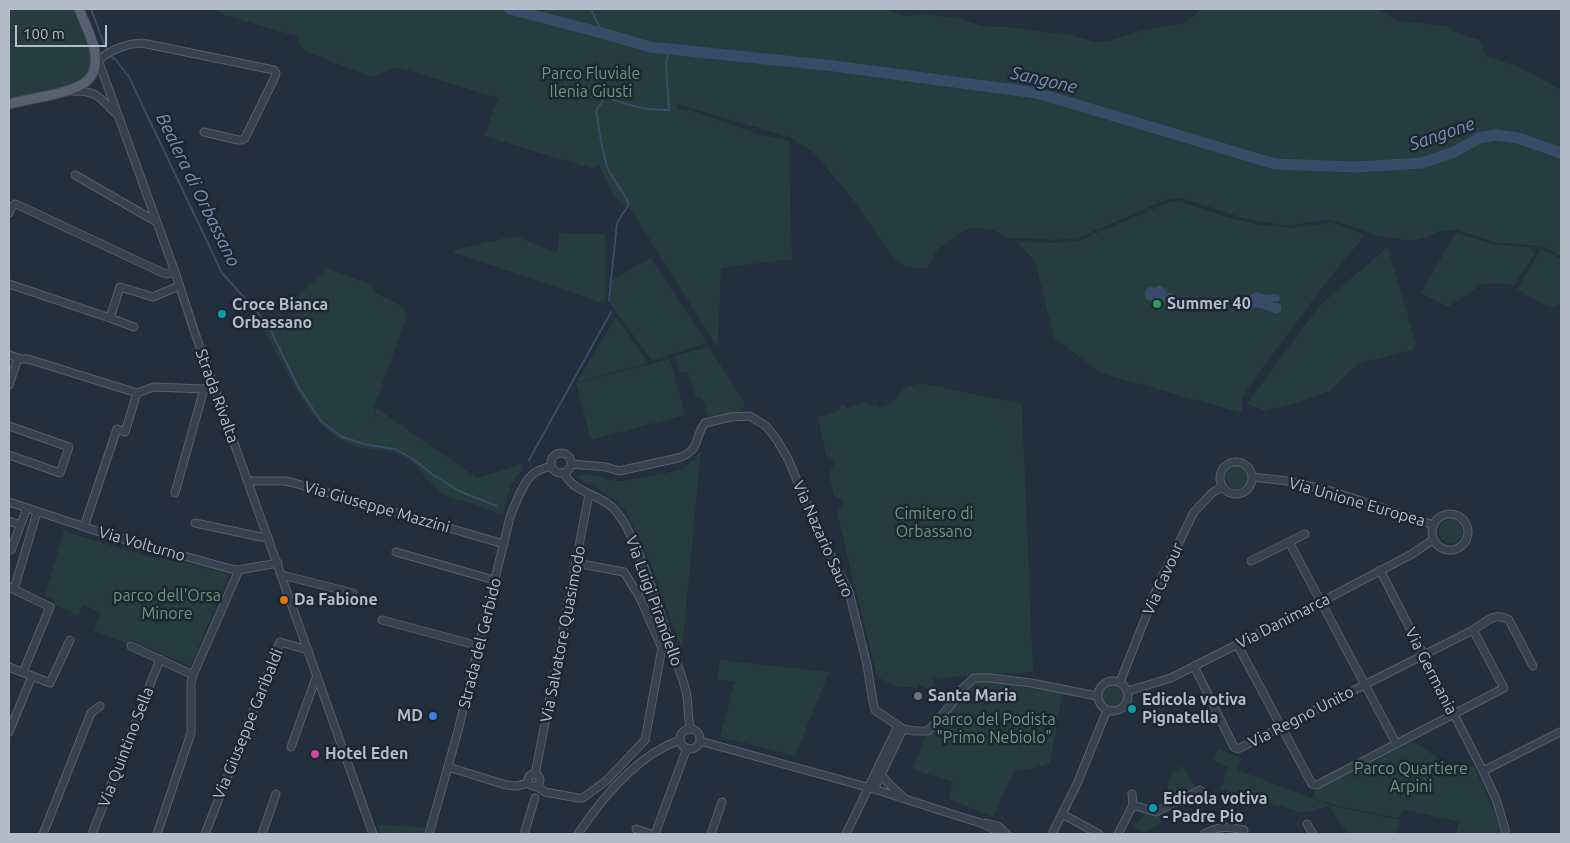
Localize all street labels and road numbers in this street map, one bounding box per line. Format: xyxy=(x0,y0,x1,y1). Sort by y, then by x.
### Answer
street label: Strada Rivalta xyxy=(191,346,243,446)
street label: Via Unione Europea xyxy=(1286,473,1428,531)
street label: Via Giuseppe Mazzini xyxy=(302,477,452,537)
street label: Via Nazario Sauro xyxy=(789,478,857,600)
street label: Via Volturno xyxy=(96,522,188,566)
street label: Via Luigi Pirandello xyxy=(622,533,686,669)
street label: Via Cavour xyxy=(1139,540,1187,618)
street label: Via Salvatore Quasimodo xyxy=(536,544,590,724)
street label: Strada del Gerbido xyxy=(455,576,505,710)
street label: Via Danimarca xyxy=(1233,589,1333,653)
street label: Via Germania xyxy=(1401,624,1461,718)
street label: Via Giuseppe Garibaldi xyxy=(209,646,287,802)
street label: Via Regno Unito xyxy=(1245,682,1357,752)
street label: Via Quintino Sella xyxy=(94,684,158,810)

